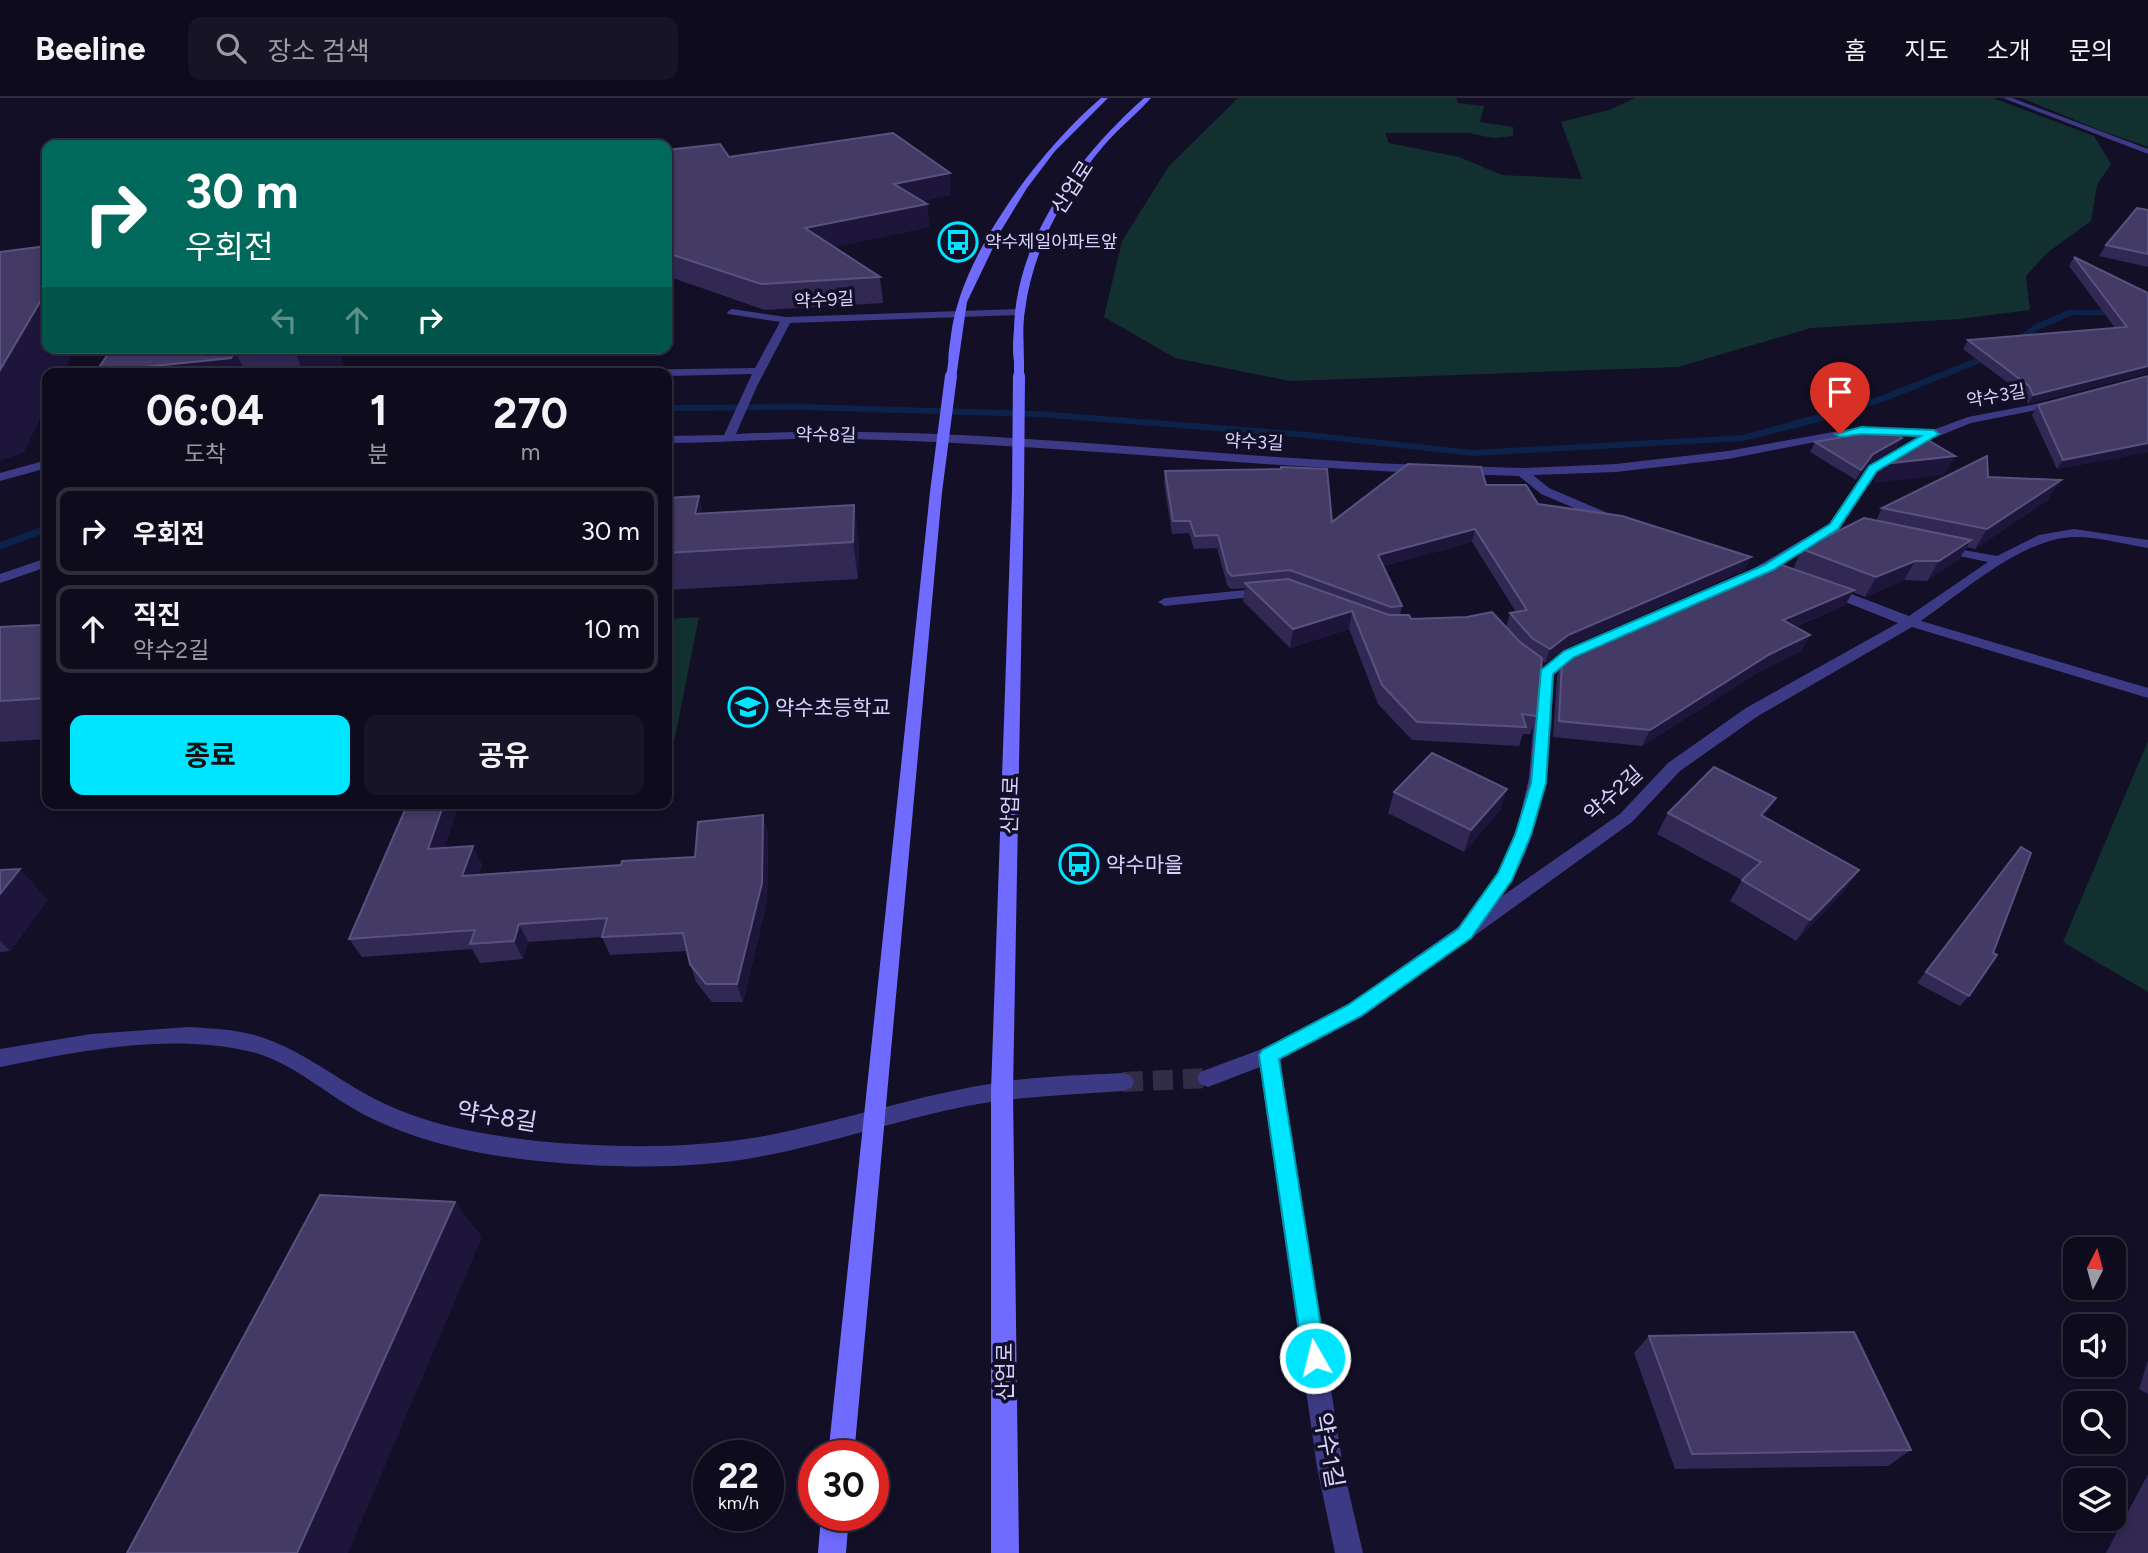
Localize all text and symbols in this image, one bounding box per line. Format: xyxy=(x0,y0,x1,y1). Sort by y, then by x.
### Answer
search box xyxy=(188,17,678,80)
text: Beeline xyxy=(35,29,146,68)
icon: search xyxy=(212,29,250,67)
text: 장소 검색 xyxy=(268,35,370,67)
text: 홈 xyxy=(1844,36,1866,65)
text: 지도 xyxy=(1904,36,1949,65)
text: 소개 xyxy=(1987,36,2031,65)
text: 문의 xyxy=(2069,36,2113,65)
street label: 산업로 xyxy=(1046,156,1098,218)
text: 30 m xyxy=(185,161,298,220)
icon: right xyxy=(70,168,161,259)
bus stop icon: 약수제일아파트앞 xyxy=(937,221,979,263)
text: 우회전 xyxy=(185,228,273,266)
place label: 약수제일아파트앞 xyxy=(985,231,1117,253)
street label: 약수9길 xyxy=(794,287,854,313)
icon: left xyxy=(265,301,303,339)
icon: ahead xyxy=(338,301,376,339)
icon: right xyxy=(411,301,449,339)
pin xyxy=(1810,362,1870,434)
icon: arrive xyxy=(1821,373,1859,411)
street label: 약수3길 xyxy=(1965,380,2027,412)
text: 06:04 xyxy=(146,385,264,436)
text: 1 xyxy=(370,385,387,436)
text: 270 xyxy=(493,388,568,439)
street label: 약수8길 xyxy=(795,423,857,447)
street label: 약수3길 xyxy=(1224,429,1284,455)
text: m xyxy=(521,438,540,466)
text: 도착 xyxy=(184,440,226,468)
text: 분 xyxy=(368,440,389,468)
icon: right xyxy=(74,512,112,550)
text: 30 m xyxy=(581,515,640,547)
text: 우회전 xyxy=(133,518,205,550)
text: 직진 xyxy=(133,599,181,631)
icon: ahead xyxy=(74,610,112,648)
text: 10 m xyxy=(584,613,640,645)
text: 약수2길 xyxy=(133,636,209,664)
school or university icon: 약수초등학교 xyxy=(727,686,769,728)
place label: 약수초등학교 xyxy=(775,695,891,720)
button: 종료 xyxy=(70,715,350,795)
button: 공유 xyxy=(364,715,644,795)
street label: 약수2길 xyxy=(1579,760,1647,826)
street label: 산업로 xyxy=(996,776,1024,834)
bus stop icon: 약수마을 xyxy=(1058,843,1100,885)
place label: 약수마을 xyxy=(1106,852,1183,877)
street label: 약수8길 xyxy=(455,1095,539,1137)
north arrow xyxy=(2063,1237,2126,1300)
map controls xyxy=(2063,1237,2126,1531)
button: sound xyxy=(2063,1314,2126,1377)
position arrow xyxy=(1278,1321,1352,1395)
street label: 산업로 xyxy=(992,1343,1017,1401)
button: search xyxy=(2063,1391,2126,1454)
street label: 약수1길 xyxy=(1308,1410,1350,1490)
speed limit sign: 30 xyxy=(798,1440,889,1531)
text: 22 xyxy=(718,1455,759,1497)
button: layers xyxy=(2063,1468,2126,1531)
text: km/h xyxy=(718,1492,759,1514)

